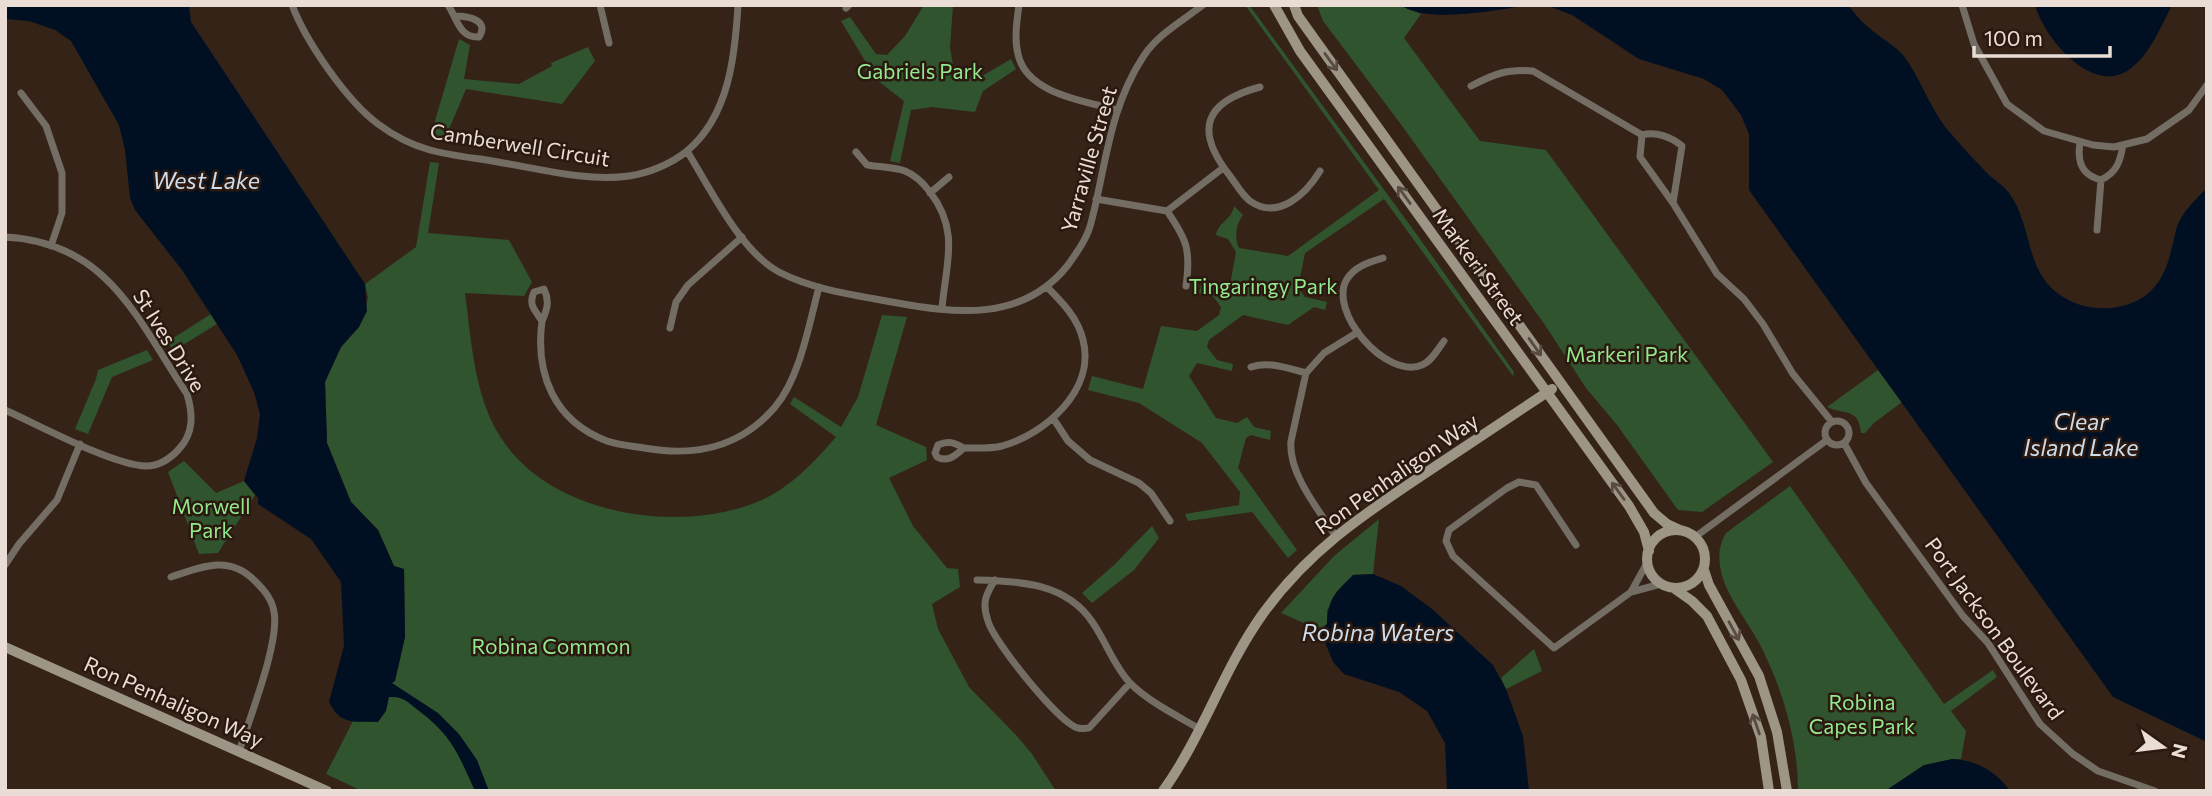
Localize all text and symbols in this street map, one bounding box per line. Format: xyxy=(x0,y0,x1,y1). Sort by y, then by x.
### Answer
scale bar xyxy=(1974,14,2110,58)
text: 100 m xyxy=(1984,25,2043,50)
one-way arrow xyxy=(1324,52,1339,71)
park label: Gabriels Park xyxy=(857,58,983,83)
street label: Yarraville Street xyxy=(1055,83,1121,235)
street label: Camberwell Circuit xyxy=(428,117,612,171)
water label: West Lake xyxy=(152,166,260,194)
one-way arrow xyxy=(1397,186,1411,205)
street label: Markeri Street xyxy=(1428,203,1530,329)
park label: Tingaringy Park xyxy=(1188,273,1338,298)
street label: St Ives Drive xyxy=(129,284,211,396)
one-way arrow xyxy=(1528,337,1542,356)
park label: Markeri Park xyxy=(1566,341,1689,366)
street label: Ron Penhaligon Way xyxy=(1310,407,1482,539)
water label: Clear Island Lake xyxy=(2024,407,2138,461)
one-way arrow xyxy=(1611,482,1625,501)
park label: Morwell Park xyxy=(171,493,251,542)
street label: Port Jackson Boulevard xyxy=(1921,532,2069,724)
water label: Robina Waters xyxy=(1302,618,1454,646)
one-way arrow xyxy=(1727,620,1741,640)
park label: Robina Common xyxy=(472,633,630,658)
street label: Ron Penhaligon Way xyxy=(81,650,268,752)
park label: Robina Capes Park xyxy=(1809,689,1915,738)
north arrow xyxy=(2128,712,2198,782)
one-way arrow xyxy=(1749,713,1762,735)
text: N xyxy=(2167,742,2193,761)

